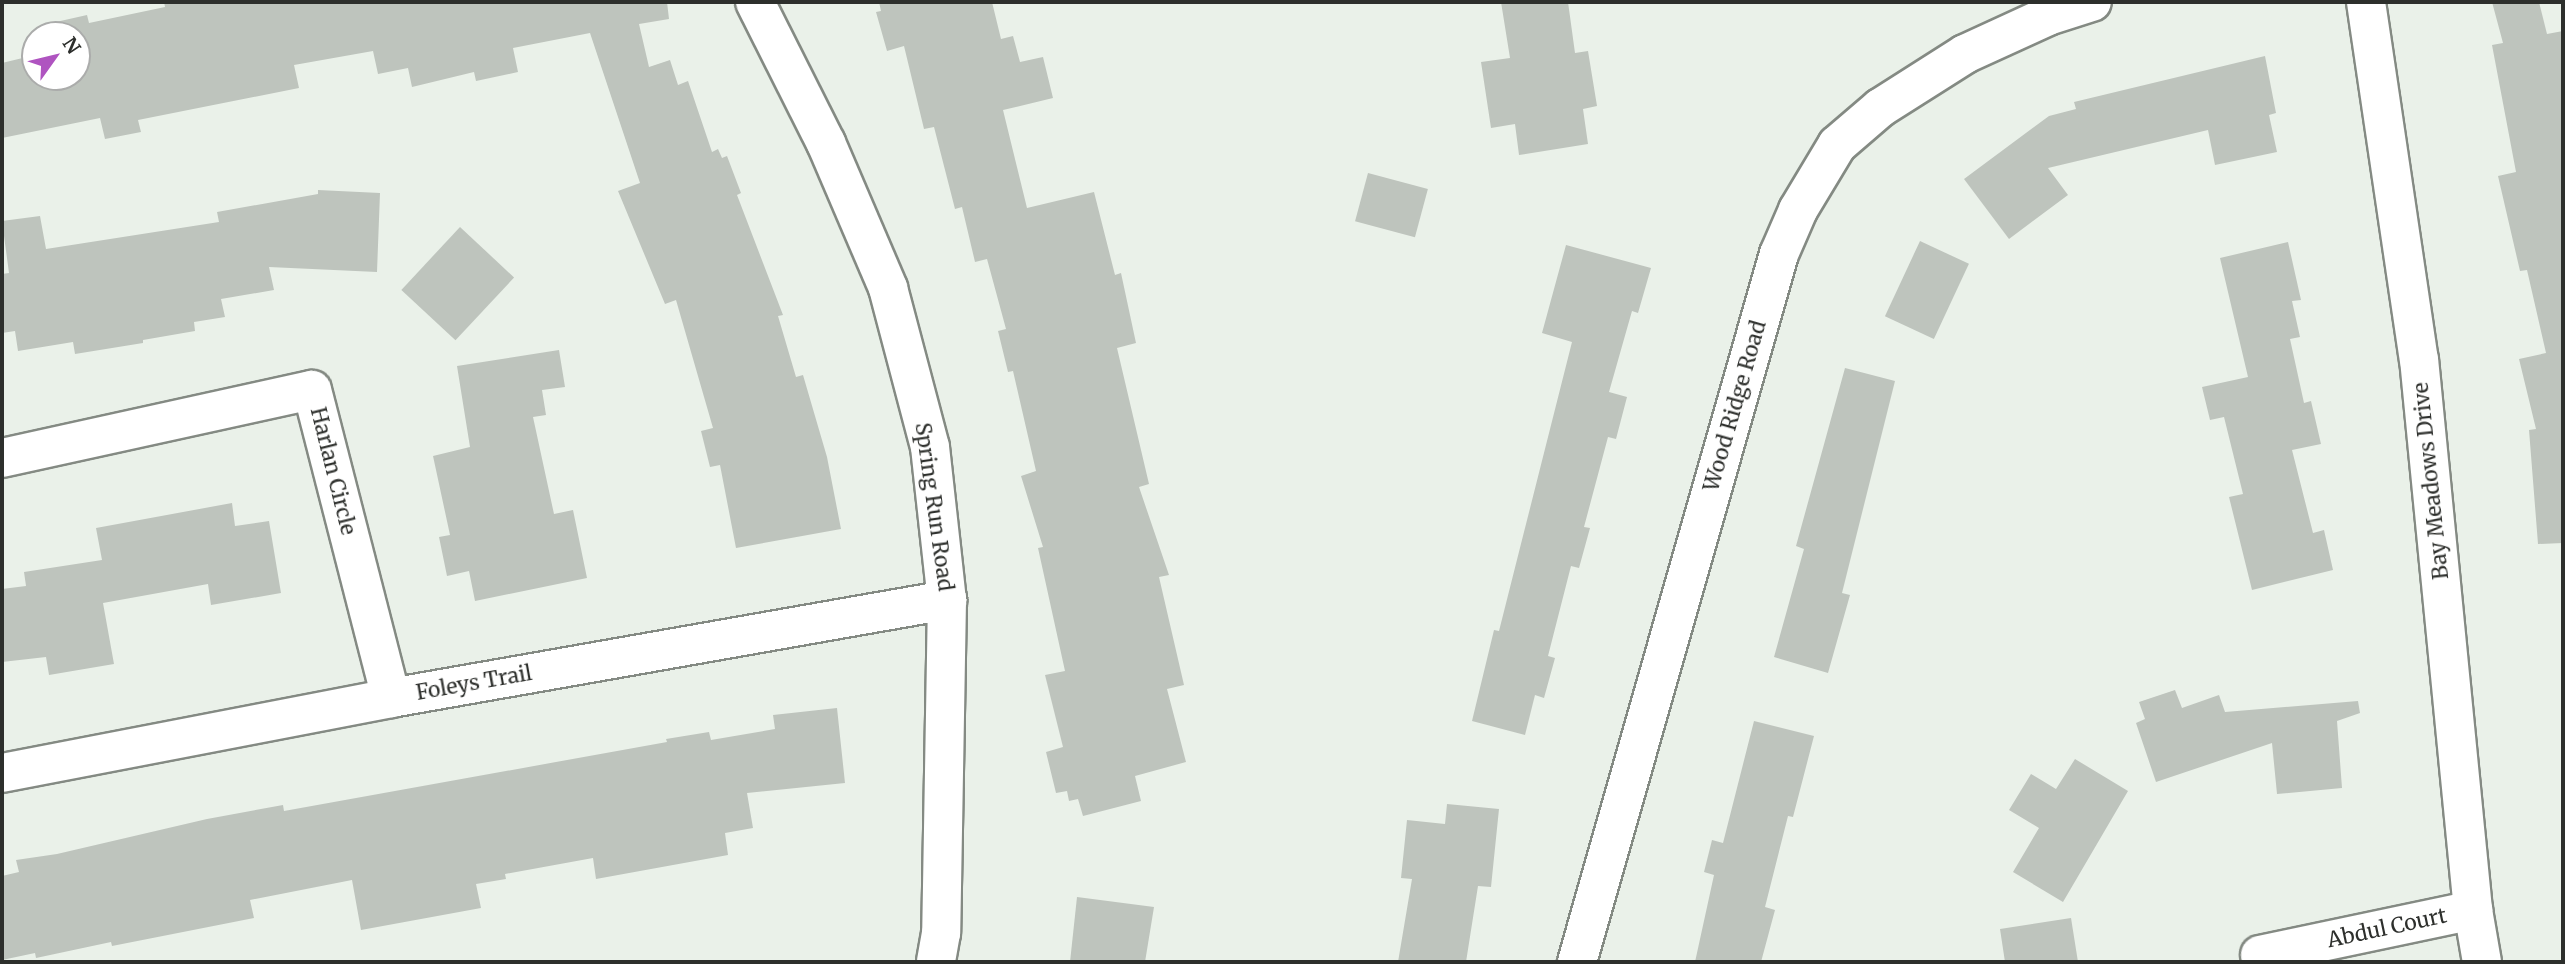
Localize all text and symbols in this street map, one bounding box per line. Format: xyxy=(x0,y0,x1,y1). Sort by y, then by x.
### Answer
north arrow xyxy=(21,21,91,91)
text: N xyxy=(58,32,86,58)
street label: Wood Ridge Road xyxy=(1699,318,1771,494)
street label: Bay Meadows Drive xyxy=(2408,381,2454,581)
street label: Harlan Circle xyxy=(305,405,361,537)
street label: Spring Run Road xyxy=(910,421,958,593)
street label: Foleys Trail xyxy=(414,660,534,706)
street label: Abdul Court xyxy=(2325,903,2449,953)

